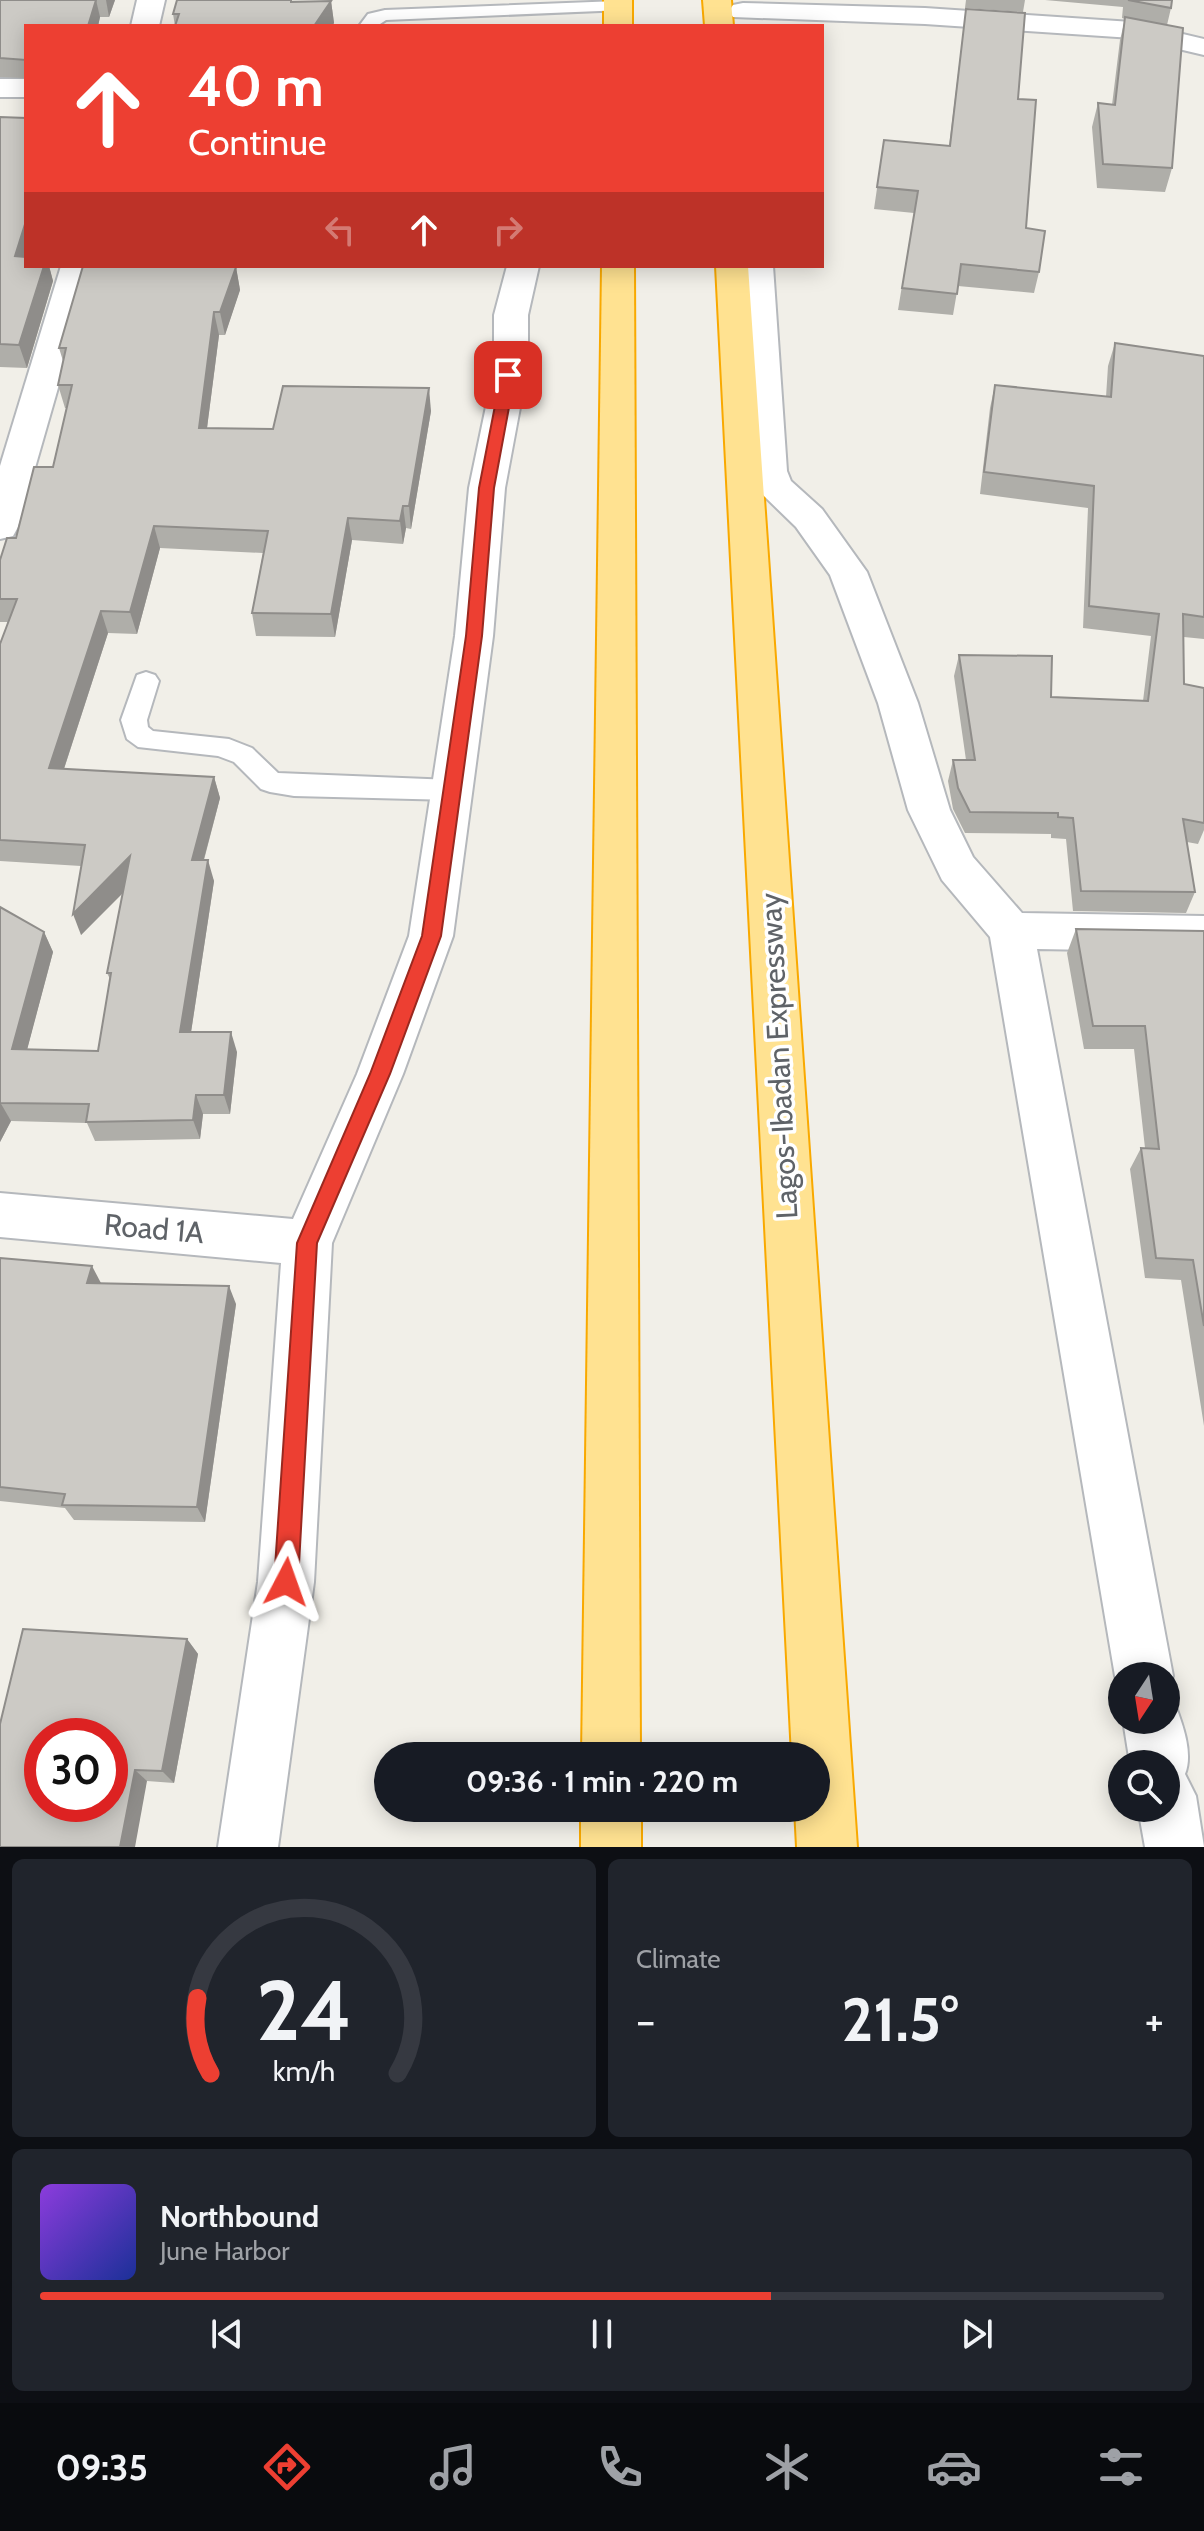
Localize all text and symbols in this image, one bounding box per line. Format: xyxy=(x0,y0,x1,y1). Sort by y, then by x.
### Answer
text: 40 m xyxy=(188,52,324,120)
icon: ahead xyxy=(56,56,160,160)
text: Continue xyxy=(188,120,327,164)
icon: left xyxy=(318,208,362,252)
icon: ahead xyxy=(402,208,446,252)
icon: right xyxy=(486,208,530,252)
pin xyxy=(474,341,542,409)
icon: arrive xyxy=(486,353,530,397)
street label: Lagos-Ibadan Expressway xyxy=(751,892,806,1220)
street label: Road 1A xyxy=(103,1206,206,1251)
position arrow xyxy=(244,1540,328,1624)
north arrow xyxy=(1108,1662,1180,1734)
map controls xyxy=(1108,1662,1180,1822)
speed limit sign: 30 xyxy=(24,1718,128,1822)
button: search xyxy=(1108,1750,1180,1822)
text: 09:36 · 1 min · 220 m xyxy=(466,1763,738,1800)
text: Climate xyxy=(636,1943,721,1975)
text: 24 xyxy=(256,1960,352,2061)
text: 21.5° xyxy=(842,1983,958,2056)
text: − xyxy=(636,1994,655,2047)
text: + xyxy=(1145,1994,1164,2047)
text: km/h xyxy=(273,2053,335,2088)
text: Northbound xyxy=(160,2198,319,2235)
text: June Harbor xyxy=(160,2235,289,2267)
icon: previous xyxy=(205,2312,249,2356)
icon: pause xyxy=(580,2312,624,2356)
icon: next xyxy=(955,2312,999,2356)
icon: directions xyxy=(259,2439,315,2495)
icon: music xyxy=(425,2439,481,2495)
icon: phone xyxy=(592,2439,648,2495)
icon: climate xyxy=(759,2439,815,2495)
icon: car xyxy=(926,2439,982,2495)
icon: filters xyxy=(1093,2439,1149,2495)
text: 09:35 xyxy=(55,2445,148,2489)

